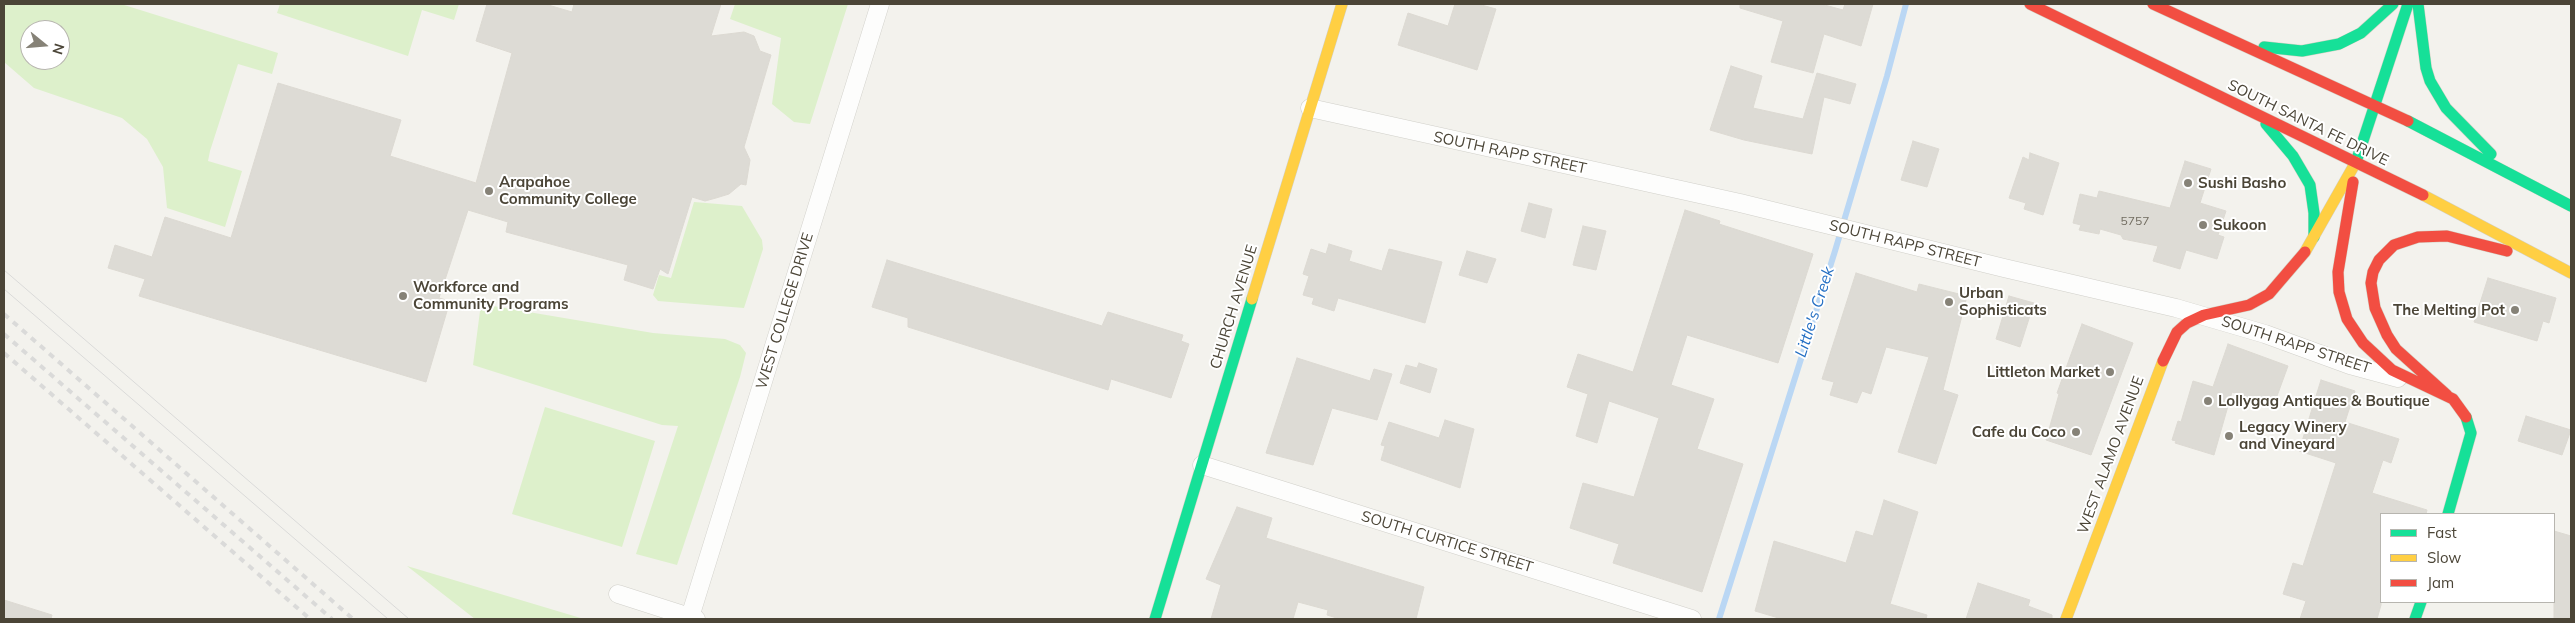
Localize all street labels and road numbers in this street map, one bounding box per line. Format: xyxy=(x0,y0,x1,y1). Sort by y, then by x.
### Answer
street label: SOUTH SANTA FE DRIVE xyxy=(2225,76,2391,170)
street label: SOUTH RAPP STREET xyxy=(1432,128,1588,178)
street label: SOUTH RAPP STREET xyxy=(1827,216,1983,272)
street label: WEST COLLEGE DRIVE xyxy=(753,231,817,391)
street label: CHURCH AVENUE xyxy=(1207,243,1261,371)
street label: SOUTH RAPP STREET xyxy=(2219,312,2373,378)
street label: WEST ALAMO AVENUE xyxy=(2074,374,2148,536)
street label: SOUTH CURTICE STREET xyxy=(1359,507,1535,577)

